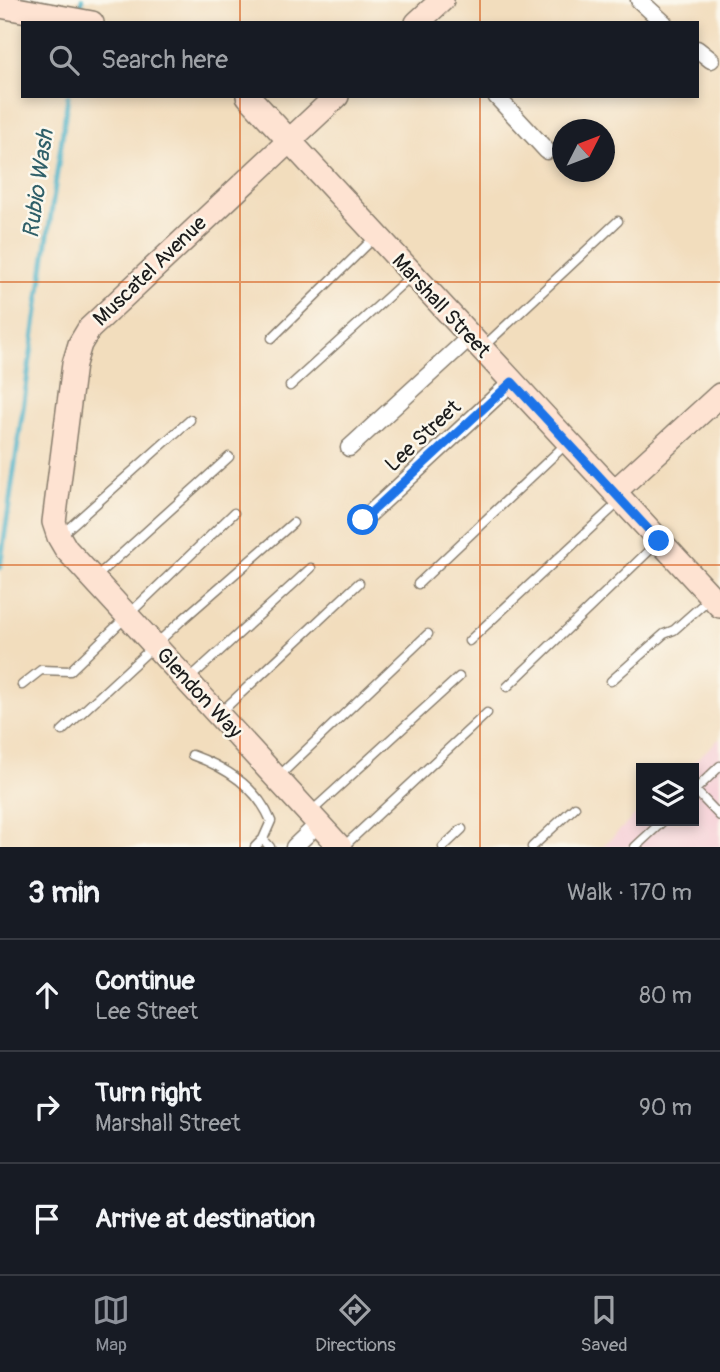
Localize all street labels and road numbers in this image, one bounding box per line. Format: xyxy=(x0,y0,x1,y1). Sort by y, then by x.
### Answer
street label: Muscatel Avenue xyxy=(87,210,213,332)
street label: Marshall Street xyxy=(386,248,497,364)
street label: Lee Street xyxy=(379,394,467,478)
street label: Glendon Way xyxy=(150,642,248,744)

